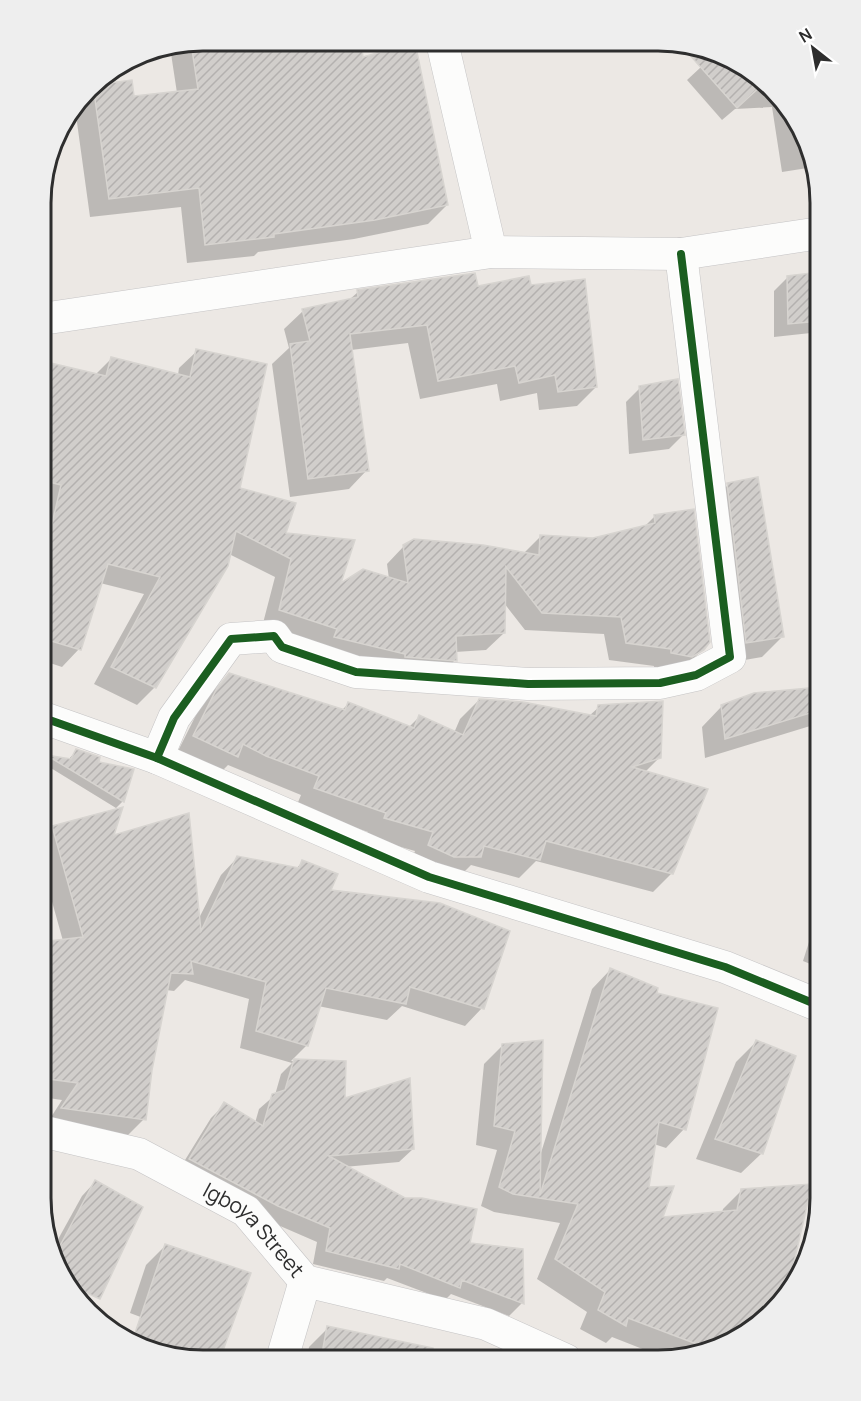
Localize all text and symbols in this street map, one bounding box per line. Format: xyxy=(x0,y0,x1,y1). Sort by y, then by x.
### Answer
north arrow xyxy=(783,18,843,78)
text: N xyxy=(795,23,816,48)
street label: Igboya Street xyxy=(198,1176,311,1283)

